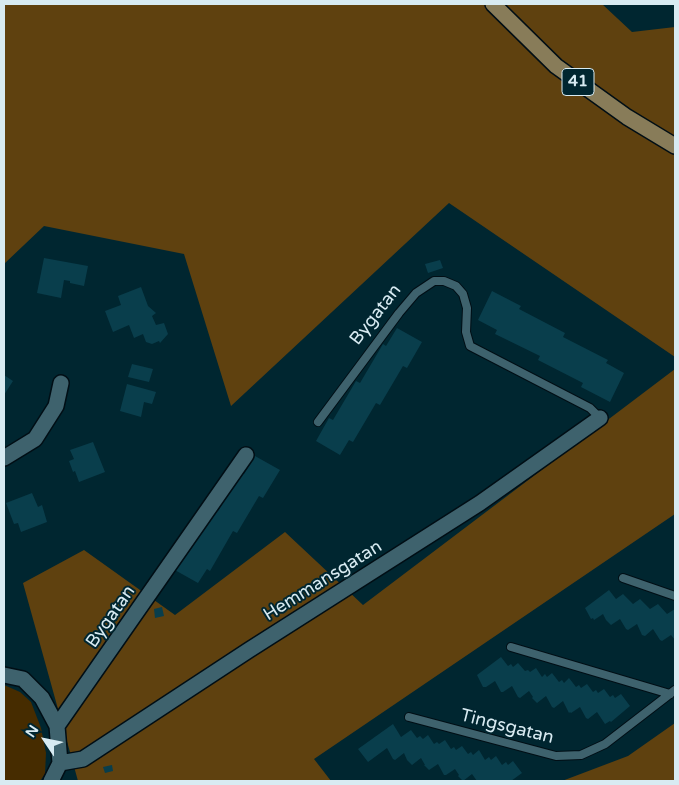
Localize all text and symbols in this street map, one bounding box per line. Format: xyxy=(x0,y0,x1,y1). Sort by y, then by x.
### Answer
road number: 41 xyxy=(562,68,594,95)
street label: Bygatan xyxy=(346,280,406,350)
street label: Hemmansgatan xyxy=(260,536,386,626)
street label: Bygatan xyxy=(82,582,140,652)
street label: Tingsgatan xyxy=(458,705,556,749)
north arrow xyxy=(20,715,70,765)
text: N xyxy=(22,722,42,741)

